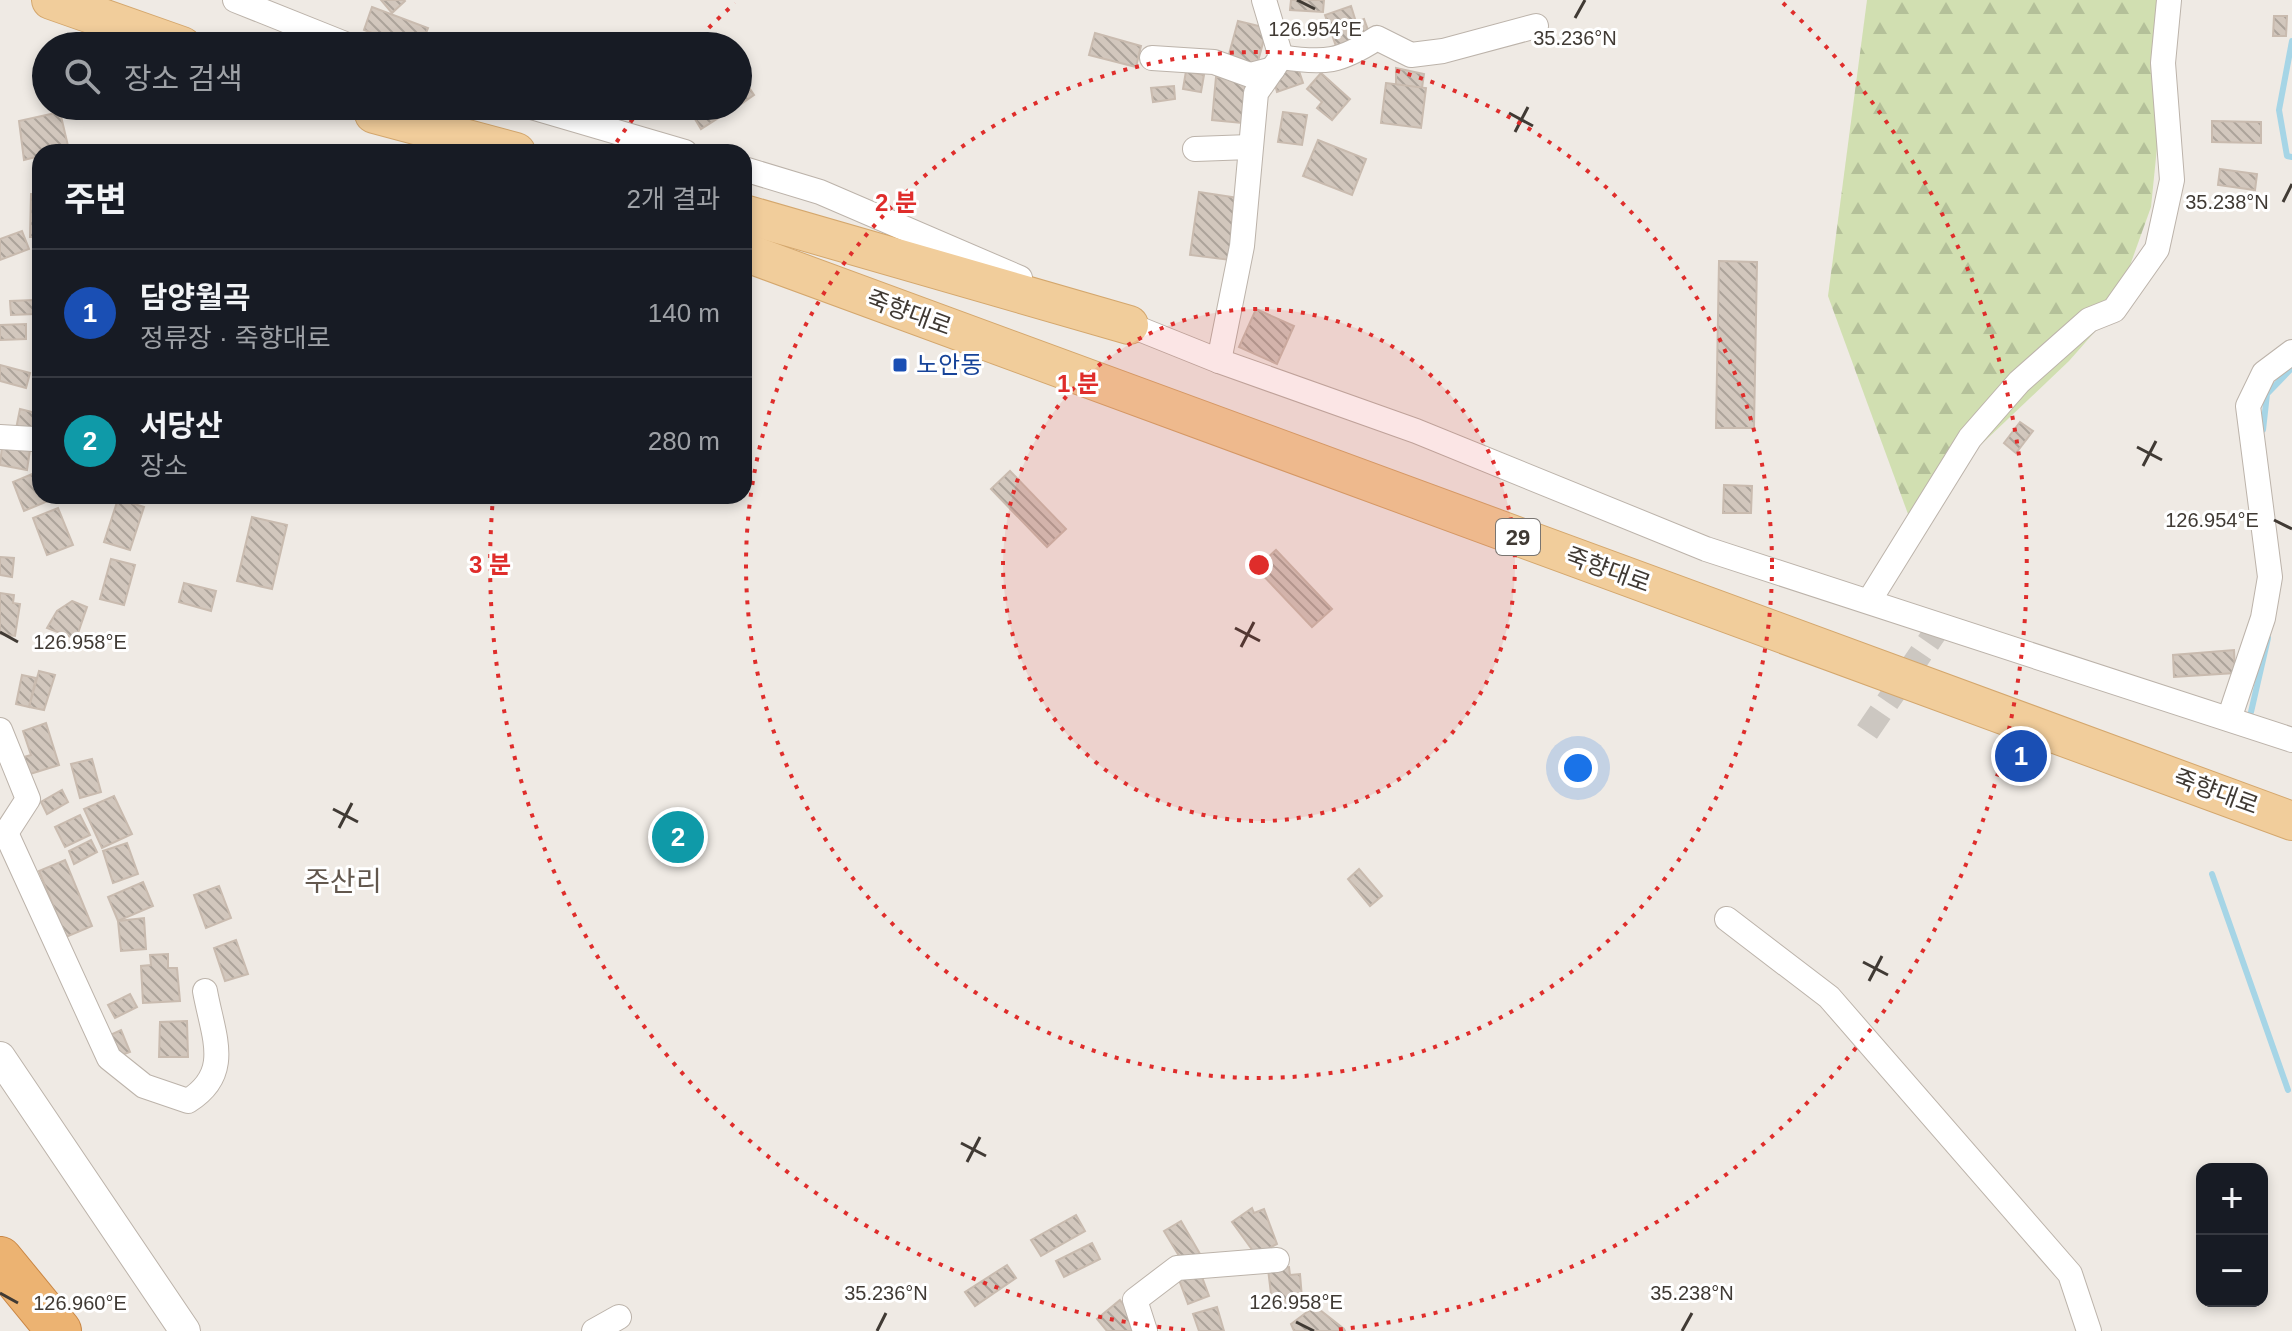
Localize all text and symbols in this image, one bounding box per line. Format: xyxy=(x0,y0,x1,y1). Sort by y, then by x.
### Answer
text: 126.954°E xyxy=(1268,18,1362,40)
text: 35.236°N xyxy=(1533,27,1617,49)
search box xyxy=(32,32,752,120)
icon: search xyxy=(60,54,104,98)
text: 장소 검색 xyxy=(124,62,243,95)
text: 주변 xyxy=(64,180,127,218)
text: 2개 결과 xyxy=(627,184,720,214)
text: 2 분 xyxy=(875,189,917,216)
text: 35.238°N xyxy=(2185,191,2269,213)
text: 담양월곡 xyxy=(140,281,250,314)
street label: 죽향대로 xyxy=(863,285,955,340)
text: 1 xyxy=(83,298,97,328)
text: 140 m xyxy=(648,298,720,328)
text: 정류장 · 죽향대로 xyxy=(140,323,331,353)
place label: 노안동 xyxy=(916,351,982,378)
marker: 노안동 xyxy=(891,356,909,374)
text: 1 분 xyxy=(1057,370,1099,397)
text: 서당산 xyxy=(140,409,223,442)
text: 2 xyxy=(83,426,97,456)
text: 280 m xyxy=(648,426,720,456)
text: 장소 xyxy=(140,451,188,481)
text: 126.954°E xyxy=(2165,509,2259,531)
road number: 29 xyxy=(1496,519,1540,555)
street label: 죽향대로 xyxy=(1562,542,1654,597)
text: 3 분 xyxy=(469,551,511,578)
centre of rings xyxy=(1245,551,1273,579)
text: 126.958°E xyxy=(33,631,127,653)
pin: 1 xyxy=(1995,726,2047,786)
your location xyxy=(1558,748,1598,788)
street label: 죽향대로 xyxy=(2170,764,2262,819)
pin: 2 xyxy=(652,807,704,867)
district label: 주산리 xyxy=(304,866,382,897)
map controls xyxy=(2196,1163,2268,1307)
button: + xyxy=(2196,1163,2268,1235)
button: − xyxy=(2196,1235,2268,1307)
text: 35.236°N xyxy=(844,1282,928,1304)
text: 35.238°N xyxy=(1650,1282,1734,1304)
text: 126.958°E xyxy=(1249,1291,1343,1313)
text: 126.960°E xyxy=(33,1292,127,1314)

